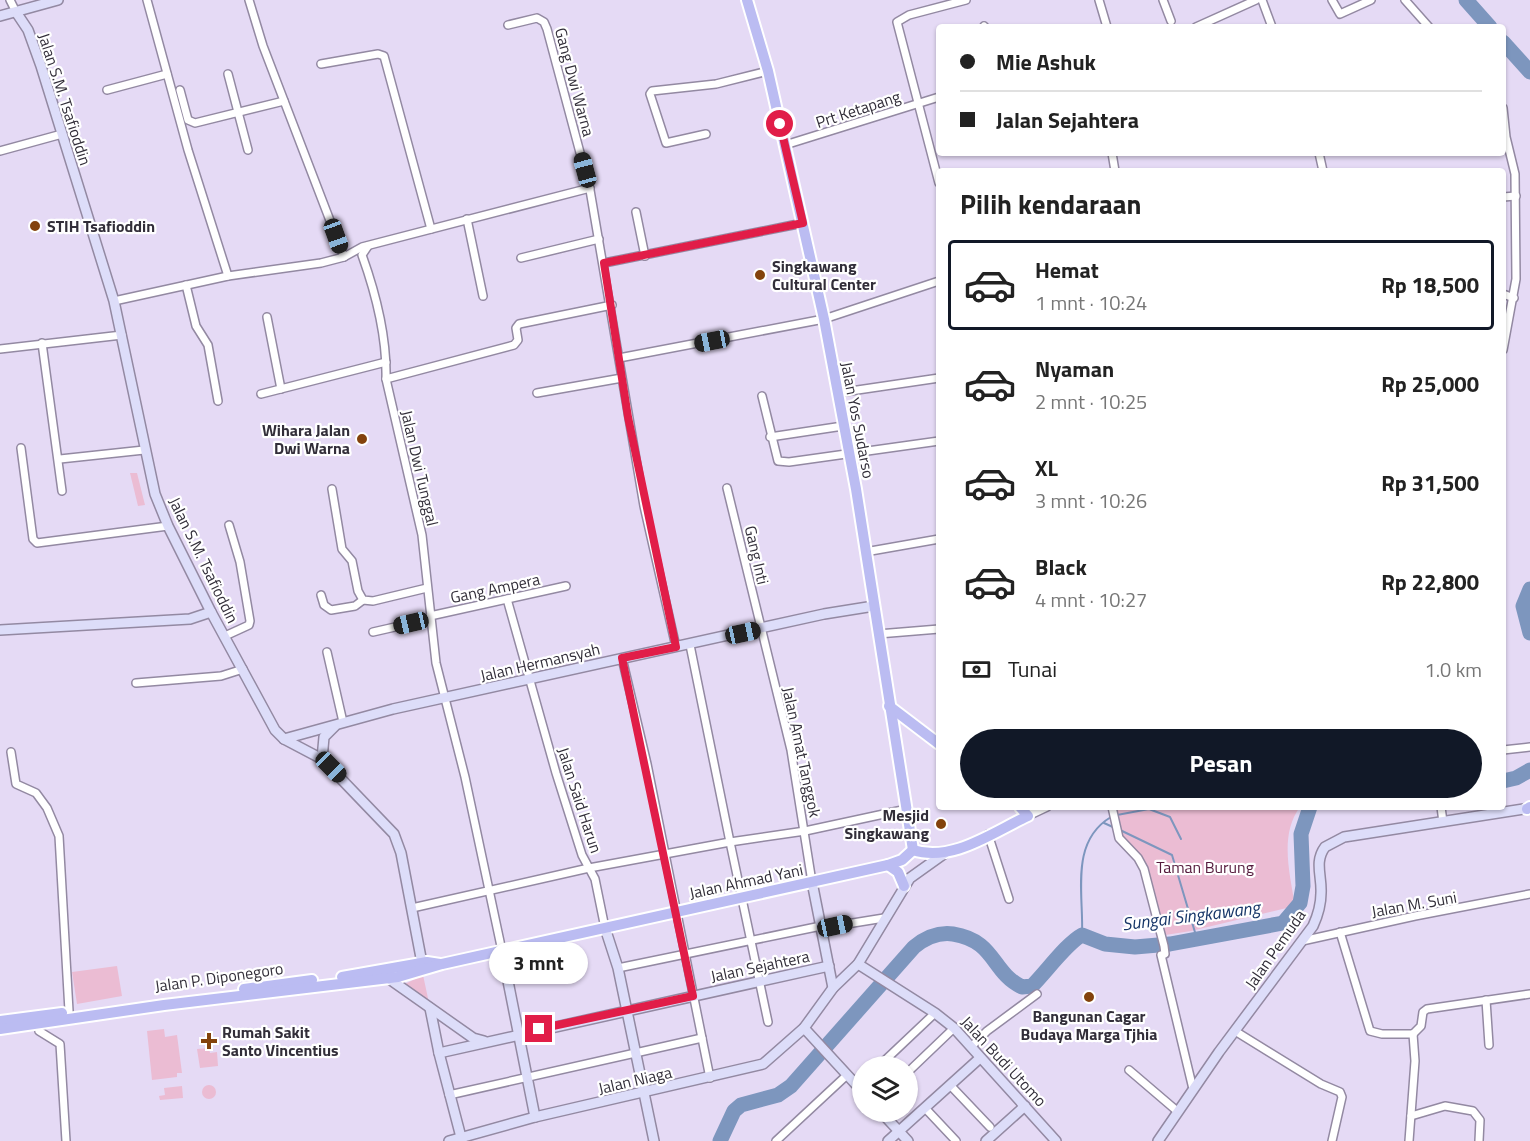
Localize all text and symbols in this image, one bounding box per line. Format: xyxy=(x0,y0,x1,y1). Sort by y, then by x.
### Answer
street label: Gang Dwi Warna xyxy=(549,25,601,139)
street label: Jalan S.M. Tsafioddin xyxy=(32,30,98,168)
text: Mie Ashuk xyxy=(996,45,1096,79)
street label: Prt Ketapang xyxy=(812,84,904,134)
text: Jalan Sejahtera xyxy=(996,103,1139,137)
route start xyxy=(766,110,793,137)
car xyxy=(572,150,598,190)
text: Pilih kendaraan xyxy=(960,183,1142,224)
place label: STIH Tsafioddin xyxy=(47,214,155,238)
car xyxy=(321,216,351,256)
marker: STIH Tsafioddin xyxy=(28,219,42,233)
text: Hemat xyxy=(1035,253,1099,287)
place label: Singkawang Cultural Center xyxy=(772,254,876,296)
icon: car xyxy=(963,258,1017,312)
marker: Singkawang Cultural Center xyxy=(753,268,767,282)
text: Rp 18,500 xyxy=(1381,268,1479,302)
text: 1 mnt · 10:24 xyxy=(1035,287,1147,318)
car xyxy=(693,329,731,353)
text: Nyaman xyxy=(1035,352,1114,386)
icon: car xyxy=(963,357,1017,411)
street label: Jalan Yos Sudarso xyxy=(835,360,881,480)
text: Rp 25,000 xyxy=(1381,367,1479,401)
text: 2 mnt · 10:25 xyxy=(1035,386,1147,417)
street label: Jalan Dwi Tunggal xyxy=(395,408,445,528)
place label: Wihara Jalan Dwi Warna xyxy=(262,418,350,460)
marker: Wihara Jalan Dwi Warna xyxy=(355,432,369,446)
text: XL xyxy=(1035,451,1058,485)
icon: car xyxy=(963,456,1017,510)
text: Rp 31,500 xyxy=(1381,466,1479,500)
text: 3 mnt · 10:26 xyxy=(1035,485,1147,516)
street label: Jalan S.M. Tsafioddin xyxy=(163,493,245,627)
street label: Gang Inti xyxy=(739,523,775,587)
text: Black xyxy=(1035,550,1087,584)
icon: car xyxy=(963,555,1017,609)
text: Rp 22,800 xyxy=(1381,565,1479,599)
street label: Gang Ampera xyxy=(448,567,542,609)
text: 4 mnt · 10:27 xyxy=(1035,584,1147,615)
car xyxy=(391,610,431,636)
car xyxy=(724,620,762,646)
street label: Jalan Hermansyah xyxy=(478,637,602,687)
text: Tunai xyxy=(1008,652,1057,686)
icon: cash xyxy=(960,653,993,686)
text: 1.0 km xyxy=(1425,654,1482,685)
street label: Jalan Amat Tanggok xyxy=(776,685,828,820)
button: Pesan xyxy=(960,729,1482,798)
street label: Jalan Said Harun xyxy=(552,744,608,856)
car xyxy=(312,748,350,786)
place label: Mesjid Singkawang xyxy=(845,803,929,845)
marker: Mesjid Singkawang xyxy=(934,817,948,831)
park label: Taman Burung xyxy=(1156,855,1254,879)
street label: Jalan Ahmad Yani xyxy=(687,857,805,905)
street label: Jalan M. Suni xyxy=(1369,885,1459,923)
water label: Sungai Singkawang xyxy=(1121,893,1264,937)
street label: Jalan Pemuda xyxy=(1239,904,1311,994)
car xyxy=(816,913,854,939)
callout: 3 mnt xyxy=(490,942,588,984)
street label: Jalan Sejahtera xyxy=(708,944,812,988)
text: 3 mnt xyxy=(513,947,564,978)
street label: Jalan P. Diponegoro xyxy=(153,956,285,998)
marker: Bangunan Cagar Budaya Marga Tjhia xyxy=(1082,990,1096,1004)
place label: Bangunan Cagar Budaya Marga Tjhia xyxy=(1021,1004,1157,1046)
street label: Jalan Budi Utomo xyxy=(955,1010,1053,1112)
route end xyxy=(525,1015,552,1042)
place label: Rumah Sakit Santo Vincentius xyxy=(222,1020,339,1062)
marker: Rumah Sakit Santo Vincentius xyxy=(200,1032,218,1050)
map controls xyxy=(852,1056,918,1122)
button: layers xyxy=(852,1056,918,1122)
street label: Jalan Niaga xyxy=(596,1060,674,1100)

